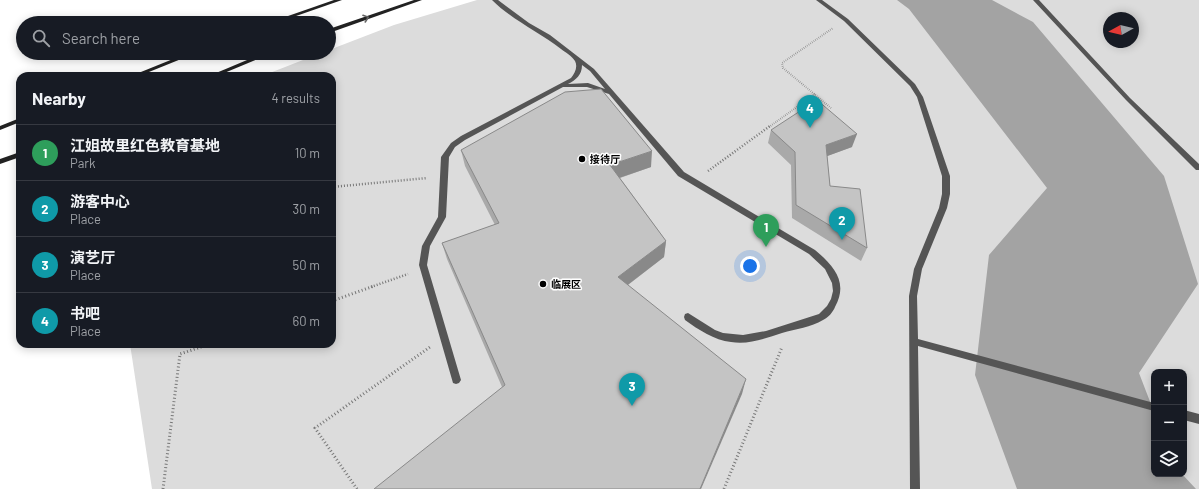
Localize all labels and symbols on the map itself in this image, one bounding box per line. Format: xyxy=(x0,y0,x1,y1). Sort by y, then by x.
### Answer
north arrow xyxy=(1103,12,1139,48)
one-way arrow xyxy=(362,15,369,23)
pin: 4 xyxy=(797,95,823,128)
place label: 接待厅 xyxy=(589,153,620,165)
marker: 接待厅 xyxy=(577,154,587,164)
pin: 2 xyxy=(829,207,855,240)
pin: 1 xyxy=(753,214,779,247)
your location xyxy=(740,256,760,276)
place label: 临展区 xyxy=(551,278,581,290)
marker: 临展区 xyxy=(538,279,548,289)
pin: 3 xyxy=(619,373,645,406)

